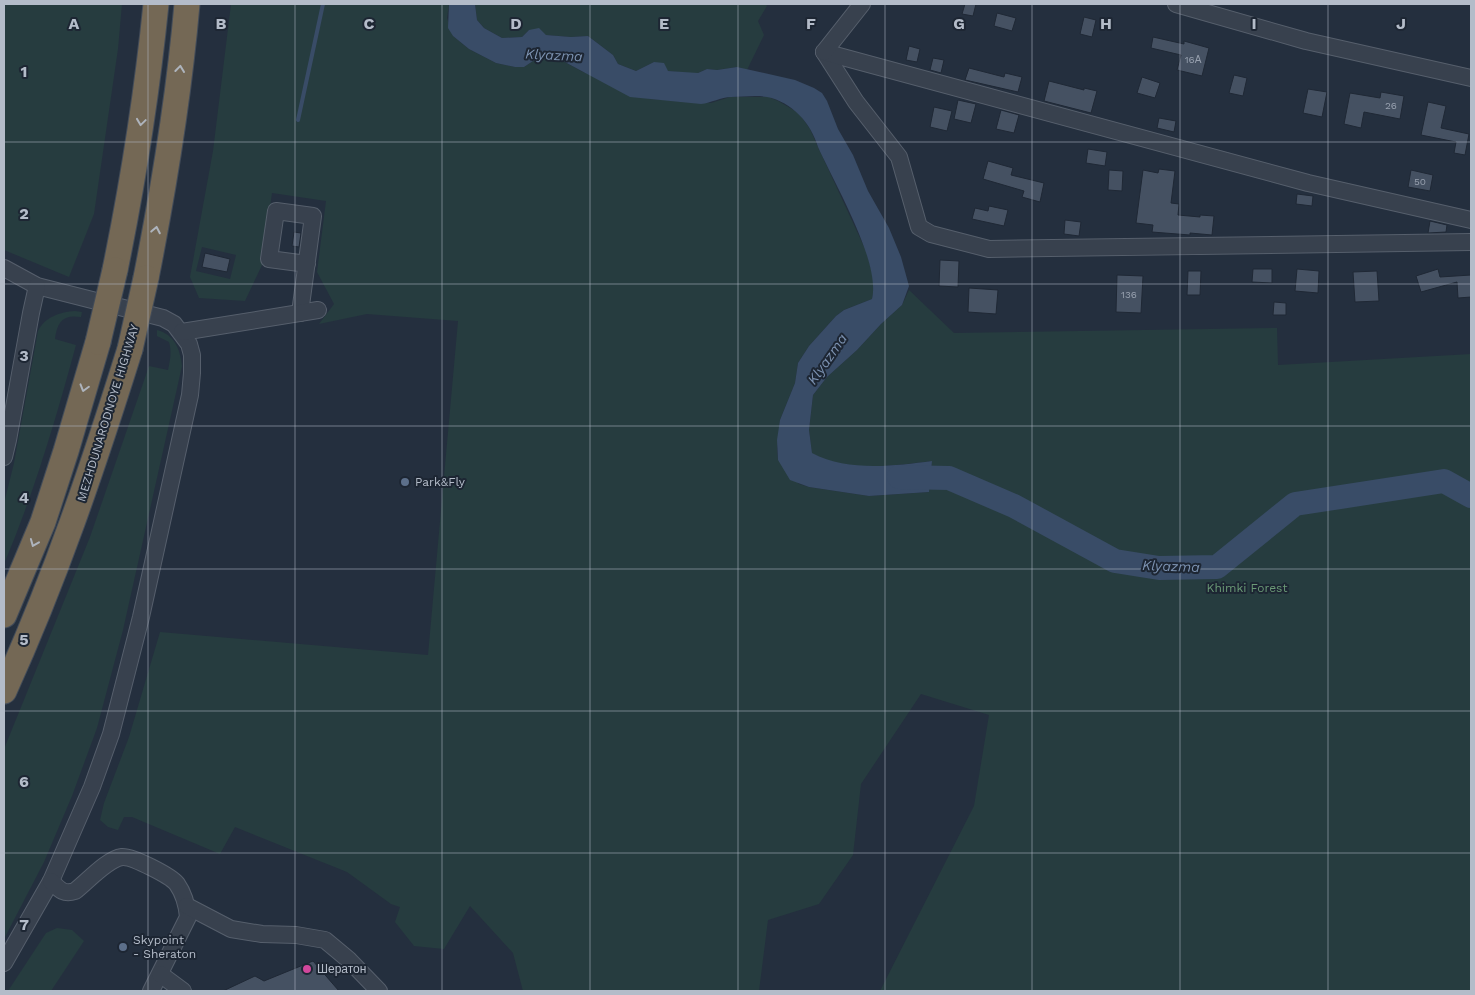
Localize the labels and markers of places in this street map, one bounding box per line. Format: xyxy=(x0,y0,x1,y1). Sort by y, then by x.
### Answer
place label: Park&Fly xyxy=(415,475,466,489)
marker: Park&Fly xyxy=(399,476,411,488)
place label: Skypoint - Sheraton xyxy=(133,933,196,961)
marker: Skypoint - Sheraton xyxy=(117,941,129,953)
place label: Шератон xyxy=(317,962,366,976)
marker: Шератон xyxy=(301,963,313,975)

